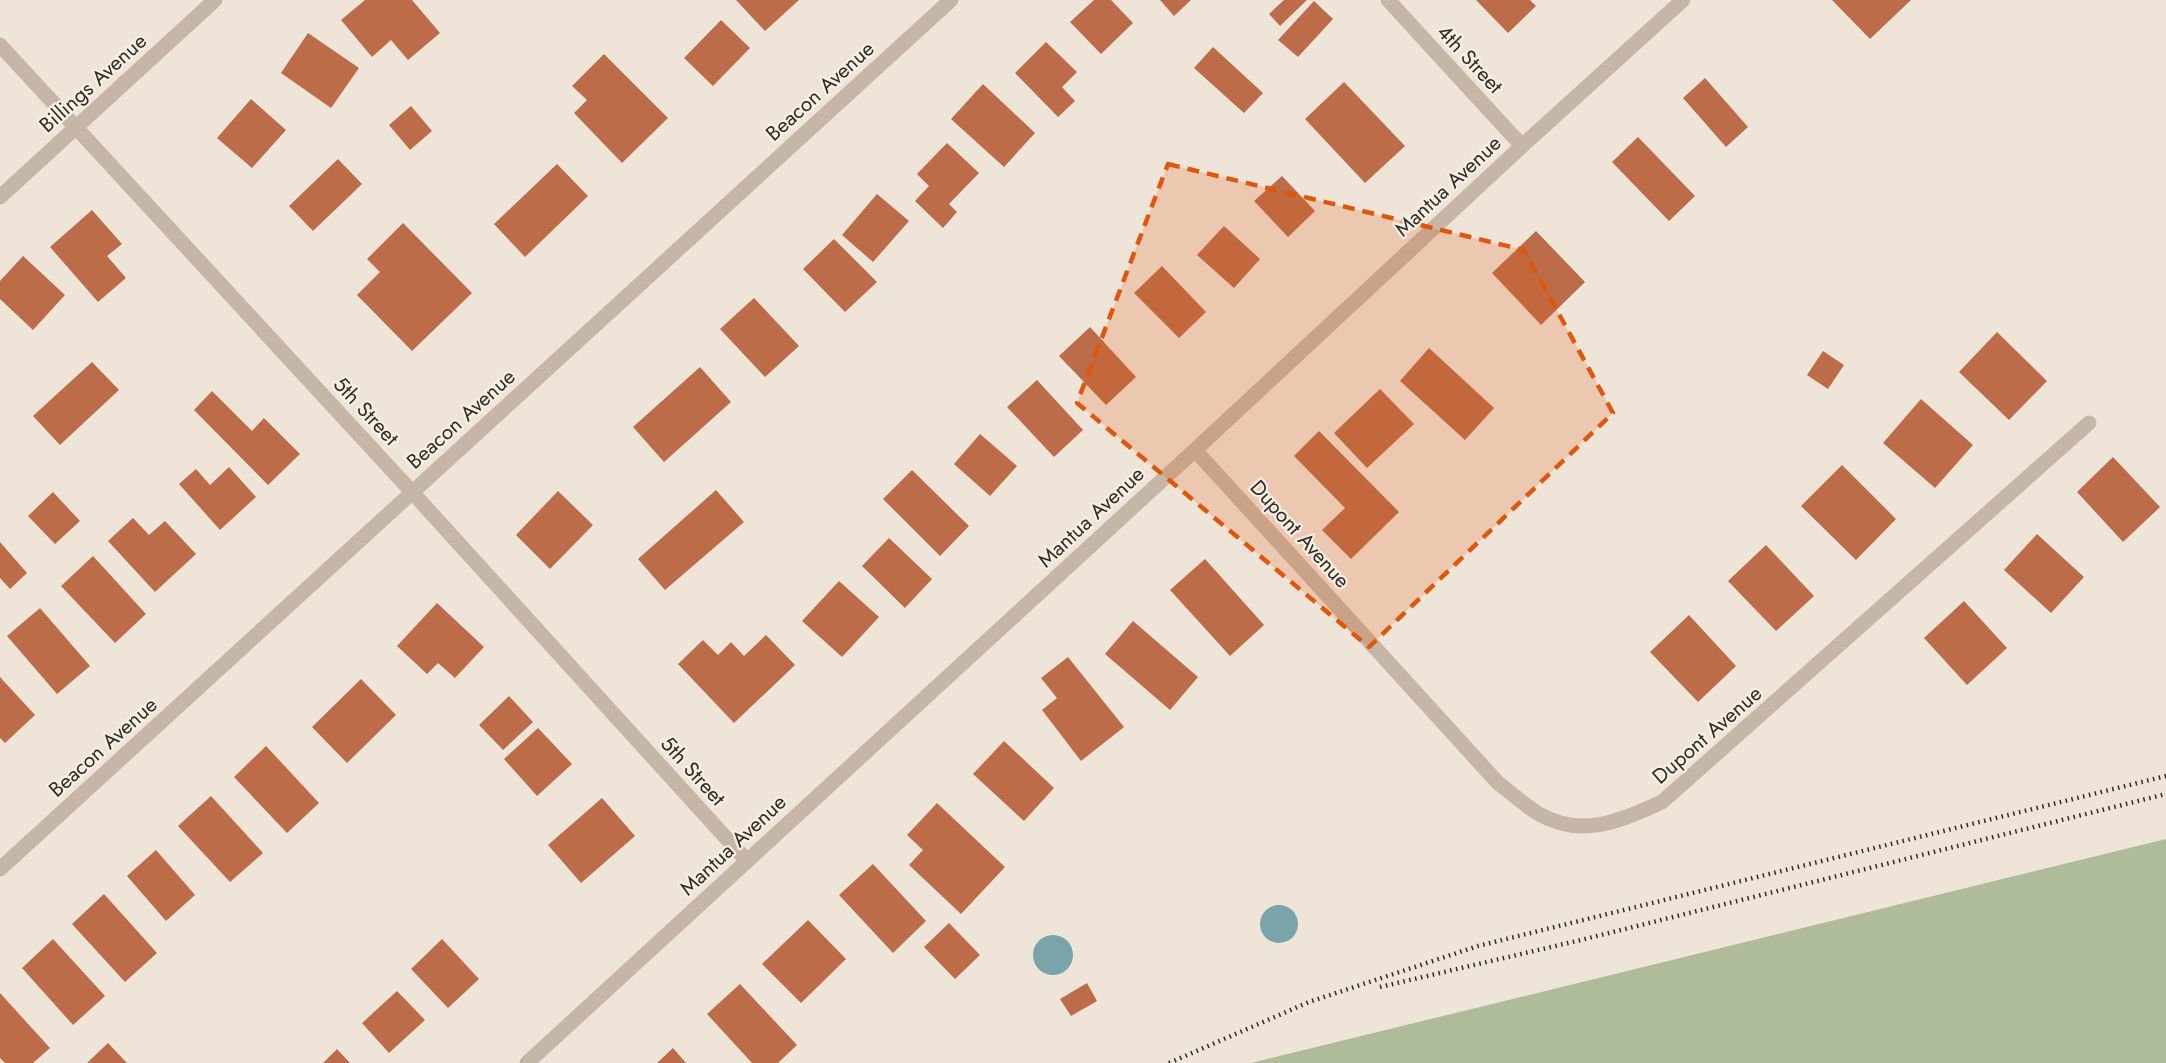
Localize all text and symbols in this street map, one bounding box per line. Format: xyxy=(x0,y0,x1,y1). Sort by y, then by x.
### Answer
street label: 4th Street xyxy=(1430,18,1510,100)
street label: Billings Avenue xyxy=(33,26,154,139)
street label: Beacon Avenue xyxy=(759,34,881,148)
street label: Mantua Avenue xyxy=(1388,129,1508,243)
street label: Beacon Avenue xyxy=(400,362,522,476)
street label: 5th Street xyxy=(326,370,406,452)
street label: Mantua Avenue xyxy=(1031,460,1151,574)
street label: Dupont Avenue xyxy=(1243,473,1357,595)
street label: Dupont Avenue xyxy=(1646,679,1768,791)
street label: Beacon Avenue xyxy=(42,690,164,804)
street label: 5th Street xyxy=(654,730,732,812)
street label: Mantua Avenue xyxy=(673,788,793,902)

